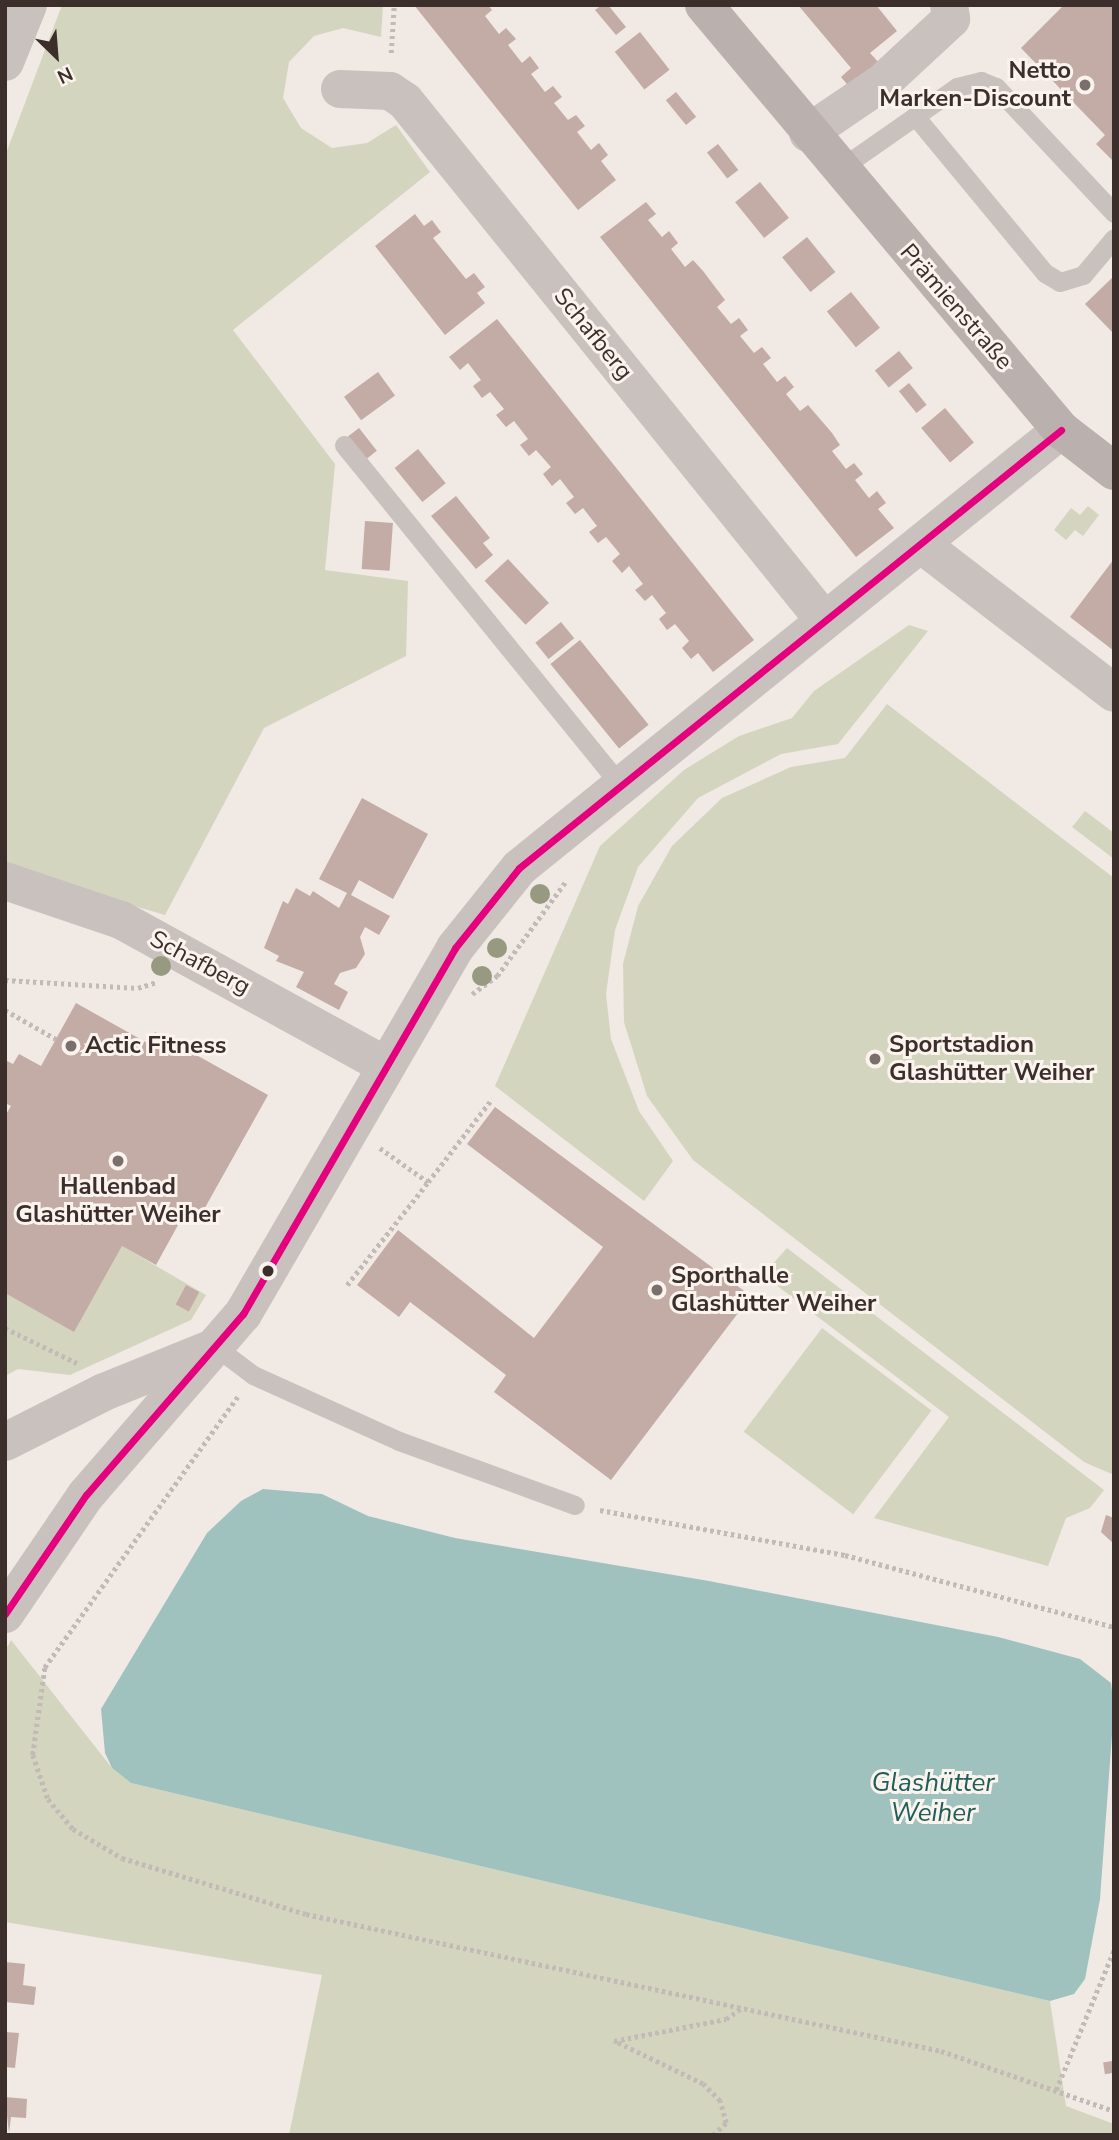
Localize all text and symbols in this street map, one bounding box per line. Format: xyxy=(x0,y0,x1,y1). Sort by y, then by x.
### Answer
north arrow xyxy=(21,21,91,91)
place label: Netto Marken-Discount xyxy=(879,57,1071,113)
text: N xyxy=(53,60,77,90)
marker: Netto Marken-Discount xyxy=(1077,77,1093,93)
street label: Prämienstraße xyxy=(894,238,1018,376)
street label: Schafberg xyxy=(547,282,639,386)
street label: Schafberg xyxy=(145,925,255,1001)
place label: Sportstadion Glashütter Weiher xyxy=(889,1031,1094,1087)
place label: Actic Fitness xyxy=(85,1032,227,1060)
marker: Actic Fitness xyxy=(63,1038,79,1054)
marker: Sportstadion Glashütter Weiher xyxy=(867,1051,883,1067)
marker: Hallenbad Glashütter Weiher xyxy=(110,1153,126,1169)
place label: Hallenbad Glashütter Weiher xyxy=(15,1173,221,1229)
place label: Sporthalle Glashütter Weiher xyxy=(671,1262,876,1318)
unlabelled marker xyxy=(261,1264,275,1278)
marker: Sporthalle Glashütter Weiher xyxy=(649,1282,665,1298)
water label: Glashütter Weiher xyxy=(871,1767,995,1828)

